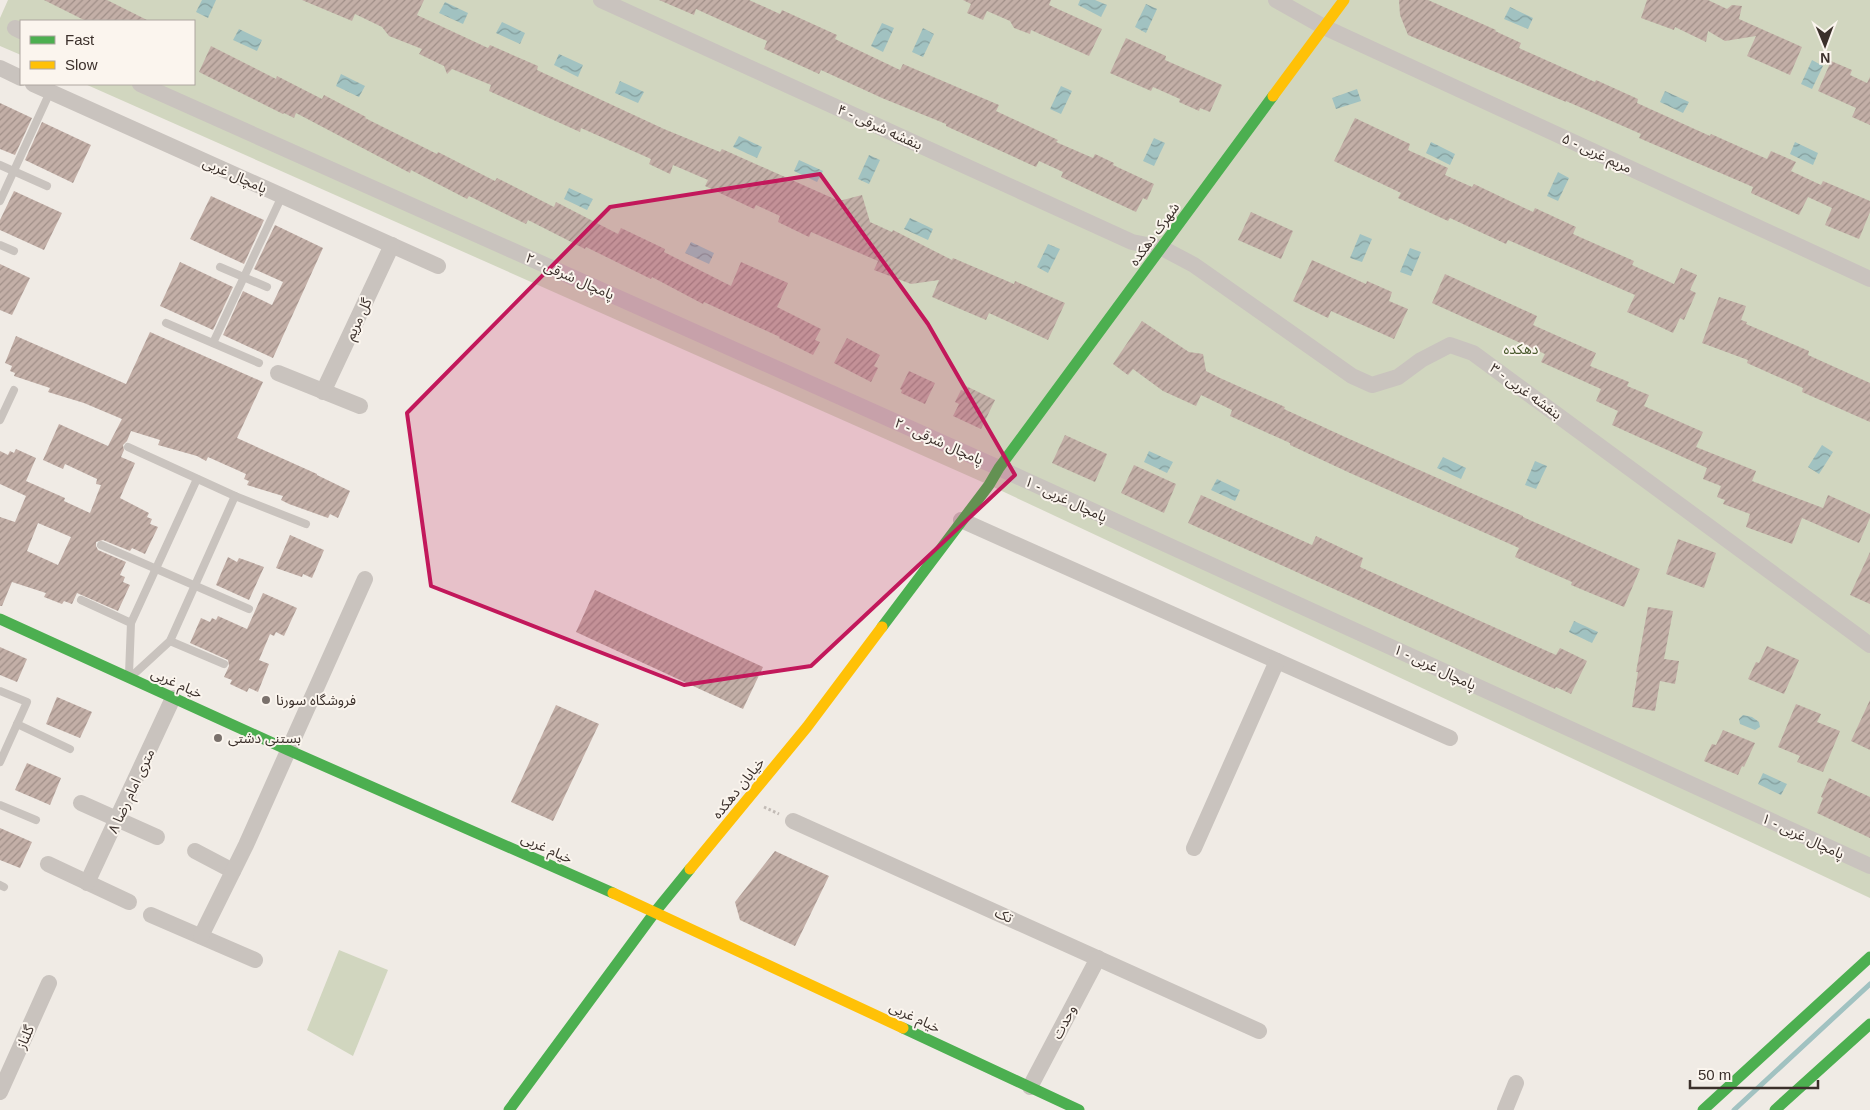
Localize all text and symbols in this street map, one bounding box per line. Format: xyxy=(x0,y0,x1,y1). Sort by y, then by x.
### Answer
legend xyxy=(20,20,195,85)
north arrow xyxy=(1800,20,1850,70)
text: Fast xyxy=(65,31,95,48)
text: N xyxy=(1820,50,1830,66)
text: Slow xyxy=(65,56,98,73)
street label: بنفشه شرقی - ۴ xyxy=(835,101,925,154)
street label: مریم غربی - ۵ xyxy=(1558,130,1634,179)
street label: پامچال غربی xyxy=(200,154,270,198)
street label: شهرک دهکده xyxy=(1126,199,1183,269)
street label: پامچال شرقی - ۲ xyxy=(522,249,617,305)
street label: گل مریم xyxy=(341,295,377,344)
park label: دهکده xyxy=(1504,341,1539,357)
street label: بنفشه غربی - ۳ xyxy=(1486,360,1565,423)
street label: پامچال شرقی - ۲ xyxy=(891,414,986,470)
street label: پامچال غربی - ۱ xyxy=(1021,473,1110,527)
street label: پامچال غربی - ۱ xyxy=(1390,641,1479,695)
street label: خیام غربی xyxy=(148,665,205,704)
place label: فروشگاه سورنا xyxy=(276,692,356,709)
marker: فروشگاه سورنا xyxy=(260,694,272,706)
place label: بستنی دشتی xyxy=(228,730,301,747)
marker: بستنی دشتی xyxy=(212,732,224,744)
street label: ۸ متری امام رضا xyxy=(104,746,160,837)
street label: خیابان دهکده xyxy=(709,754,768,822)
street label: پامچال غربی - ۱ xyxy=(1758,810,1847,864)
street label: خیام غربی xyxy=(518,830,575,869)
street label: تک xyxy=(993,904,1015,926)
street label: خیام غربی xyxy=(886,998,943,1038)
street label: وحدت xyxy=(1049,1002,1080,1042)
street label: گلناز xyxy=(12,1023,38,1053)
scale bar xyxy=(1690,1058,1818,1090)
text: 50 m xyxy=(1698,1066,1731,1083)

